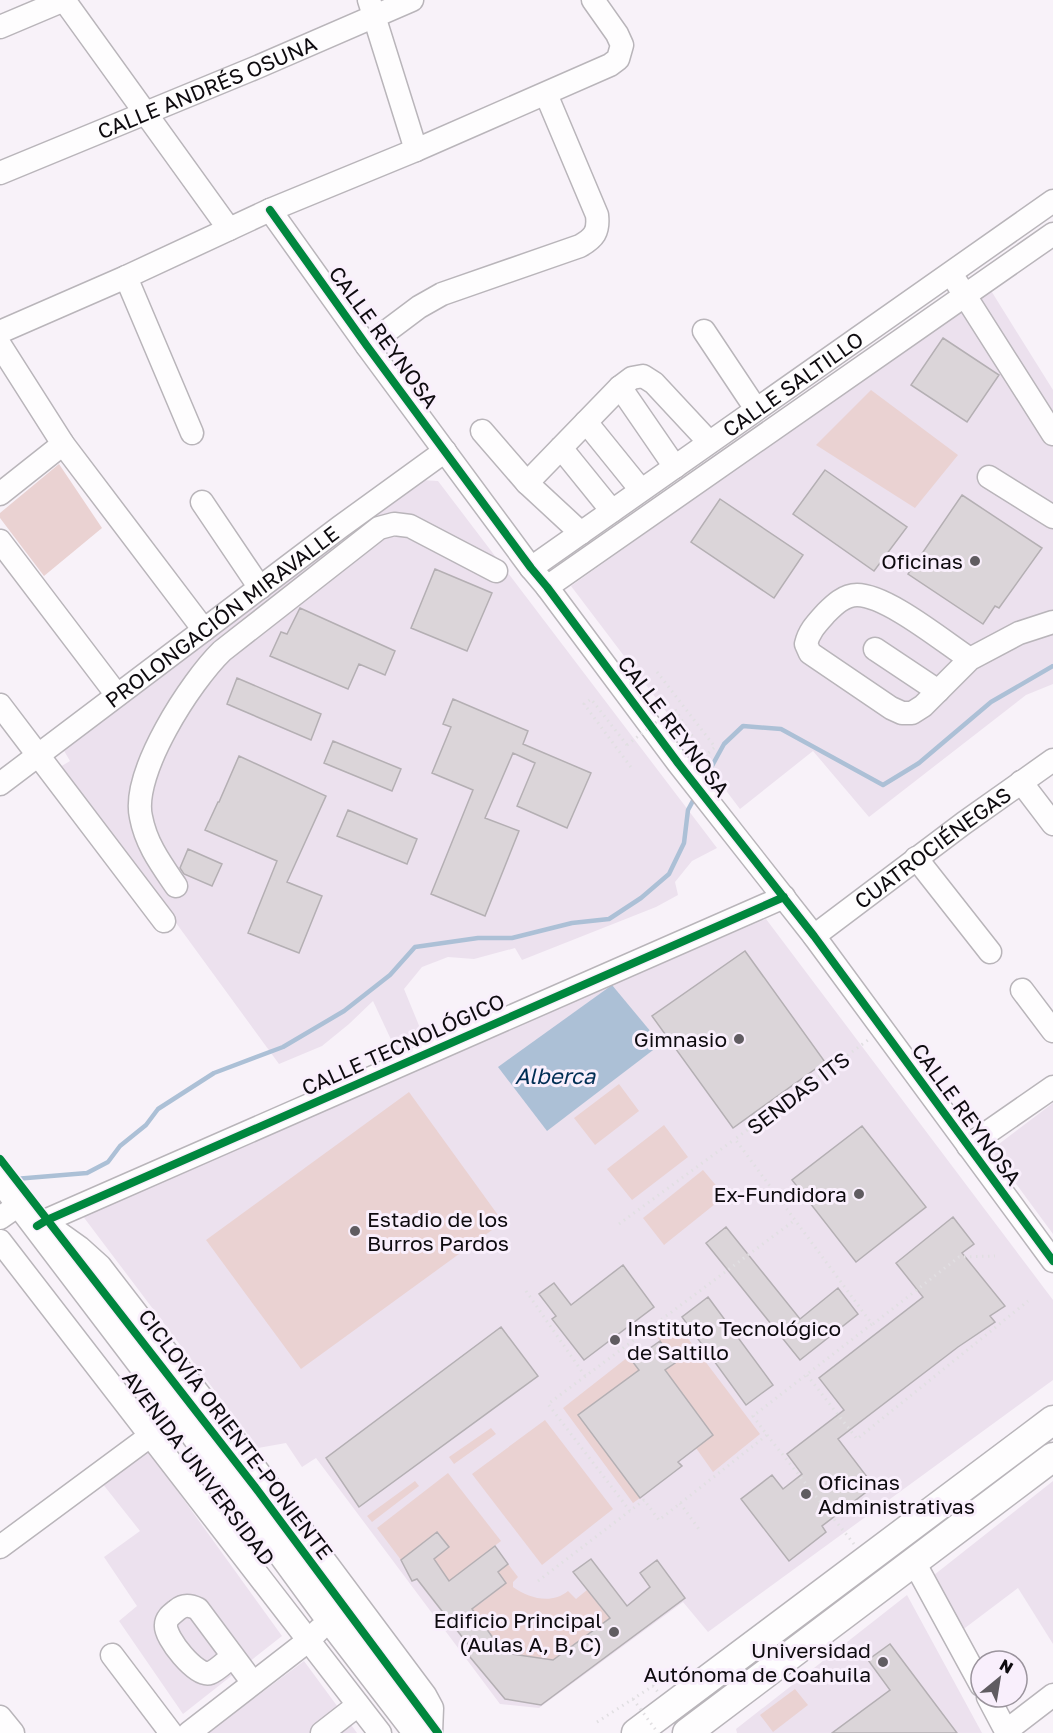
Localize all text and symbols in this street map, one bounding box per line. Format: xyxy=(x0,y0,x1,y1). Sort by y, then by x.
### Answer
street label: CALLE ANDRÉS OSUNA xyxy=(94,30,320,144)
street label: CALLE REYNOSA xyxy=(324,261,444,413)
street label: CALLE SALTILLO xyxy=(717,326,868,442)
street label: PROLONGACIÓN MIRAVALLE xyxy=(100,520,344,713)
place label: Oficinas xyxy=(881,548,963,574)
marker: Oficinas xyxy=(968,554,982,568)
street label: CALLE REYNOSA xyxy=(613,650,735,802)
street label: CUATROCIÉNEGAS xyxy=(849,781,1016,914)
street label: CALLE TECNOLÓGICO xyxy=(298,988,508,1100)
place label: Gimnasio xyxy=(634,1026,727,1052)
marker: Gimnasio xyxy=(732,1032,746,1046)
street label: CALLE REYNOSA xyxy=(907,1038,1027,1190)
street label: SENDAS ITS xyxy=(742,1046,854,1140)
water label: Alberca xyxy=(515,1062,597,1089)
place label: Ex-Fundidora xyxy=(713,1181,847,1207)
marker: Ex-Fundidora xyxy=(852,1187,866,1201)
place label: Estadio de los Burros Pardos xyxy=(367,1206,509,1256)
marker: Estadio de los Burros Pardos xyxy=(348,1224,362,1238)
street label: CICLOVÍA ORIENTE-PONIENTE xyxy=(133,1304,339,1564)
place label: Instituto Tecnológico de Saltillo xyxy=(627,1315,841,1365)
marker: Instituto Tecnológico de Saltillo xyxy=(608,1333,622,1347)
street label: AVENIDA UNIVERSIDAD xyxy=(117,1365,281,1571)
place label: Oficinas Administrativas xyxy=(818,1469,975,1519)
marker: Oficinas Administrativas xyxy=(799,1487,813,1501)
place label: Edificio Principal (Aulas A, B, C) xyxy=(434,1607,602,1657)
marker: Edificio Principal (Aulas A, B, C) xyxy=(607,1625,621,1639)
place label: Universidad Autónoma de Coahuila xyxy=(644,1637,871,1687)
north arrow xyxy=(969,1649,1029,1709)
text: N xyxy=(996,1654,1017,1678)
marker: Universidad Autónoma de Coahuila xyxy=(876,1655,890,1669)

